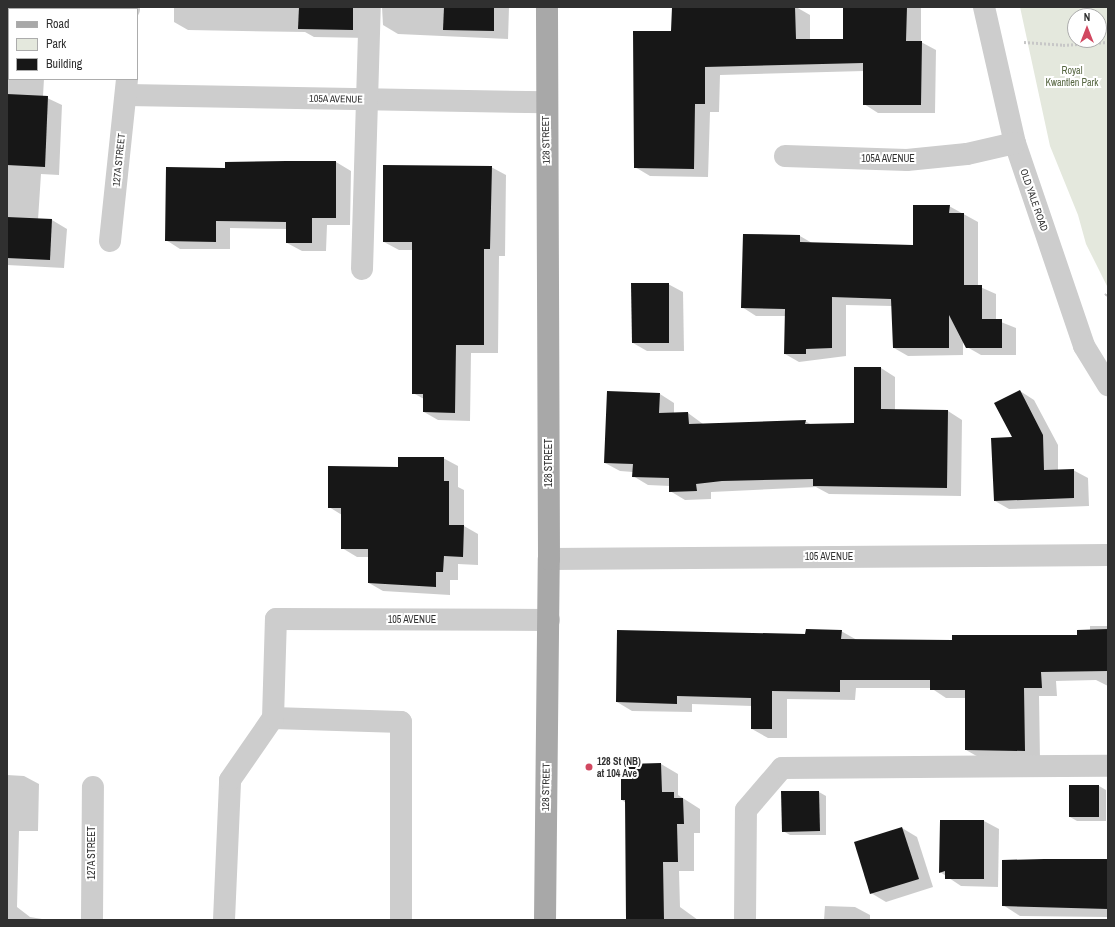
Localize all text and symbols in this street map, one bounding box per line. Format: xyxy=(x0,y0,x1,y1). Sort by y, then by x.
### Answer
legend xyxy=(8,8,138,80)
north arrow xyxy=(1067,8,1107,48)
text: N xyxy=(1084,10,1090,24)
text: Road xyxy=(46,16,70,32)
text: Park xyxy=(46,36,66,52)
text: Building xyxy=(46,56,82,72)
park label: Royal Kwantlen Park xyxy=(1046,64,1098,88)
street label: 105A AVENUE xyxy=(309,93,363,105)
street label: 128 STREET xyxy=(540,116,552,164)
street label: 127A STREET xyxy=(110,133,128,187)
street label: 105A AVENUE xyxy=(861,153,915,165)
street label: OLD YALE ROAD xyxy=(1018,167,1050,233)
street label: 128 STREET xyxy=(543,439,555,487)
street label: 105 AVENUE xyxy=(804,551,854,563)
street label: 105 AVENUE xyxy=(387,614,437,626)
place label: 128 St (NB) at 104 Ave xyxy=(597,755,641,778)
marker: 128 St (NB) at 104 Ave xyxy=(584,762,594,772)
street label: 128 STREET xyxy=(540,763,552,811)
street label: 127A STREET xyxy=(86,826,98,880)

